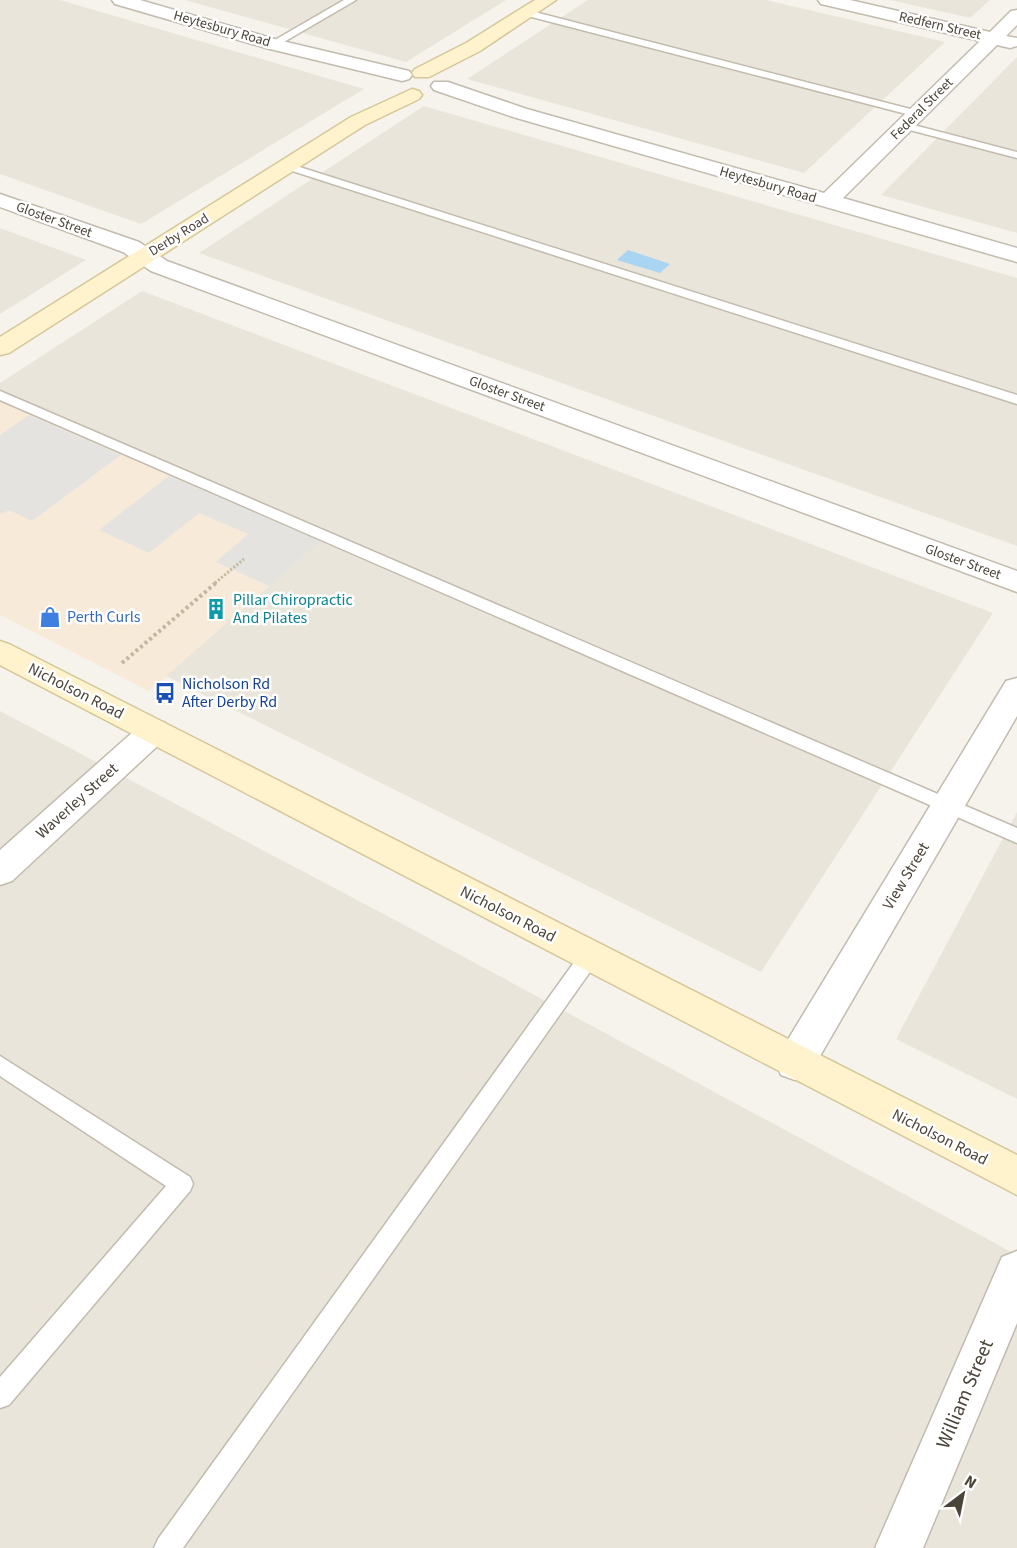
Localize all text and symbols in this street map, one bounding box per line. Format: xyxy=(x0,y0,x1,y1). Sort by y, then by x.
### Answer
street label: Heytesbury Road xyxy=(171,6,273,52)
street label: Redfern Street xyxy=(897,7,983,45)
street label: Federal Street xyxy=(886,73,958,145)
street label: Heytesbury Road xyxy=(717,162,819,208)
street label: Gloster Street xyxy=(13,197,95,243)
street label: Derby Road xyxy=(145,209,213,261)
street label: Gloster Street xyxy=(466,371,548,417)
street label: Gloster Street xyxy=(922,539,1004,585)
place label: Pillar Chiropractic And Pilates xyxy=(233,589,353,629)
building icon: Pillar Chiropractic And Pilates xyxy=(204,597,228,621)
shop icon: Perth Curls xyxy=(38,605,62,629)
place label: Perth Curls xyxy=(67,606,141,628)
street label: Nicholson Road xyxy=(24,657,128,725)
place label: Nicholson Rd After Derby Rd xyxy=(182,673,277,713)
bus stop icon: Nicholson Rd After Derby Rd xyxy=(153,681,177,705)
street label: Waverley Street xyxy=(31,758,123,844)
street label: View Street xyxy=(877,838,935,914)
street label: Nicholson Road xyxy=(456,880,560,948)
street label: Nicholson Road xyxy=(888,1103,992,1171)
street label: William Street xyxy=(929,1335,1001,1453)
north arrow xyxy=(933,1464,993,1524)
text: N xyxy=(960,1470,981,1494)

